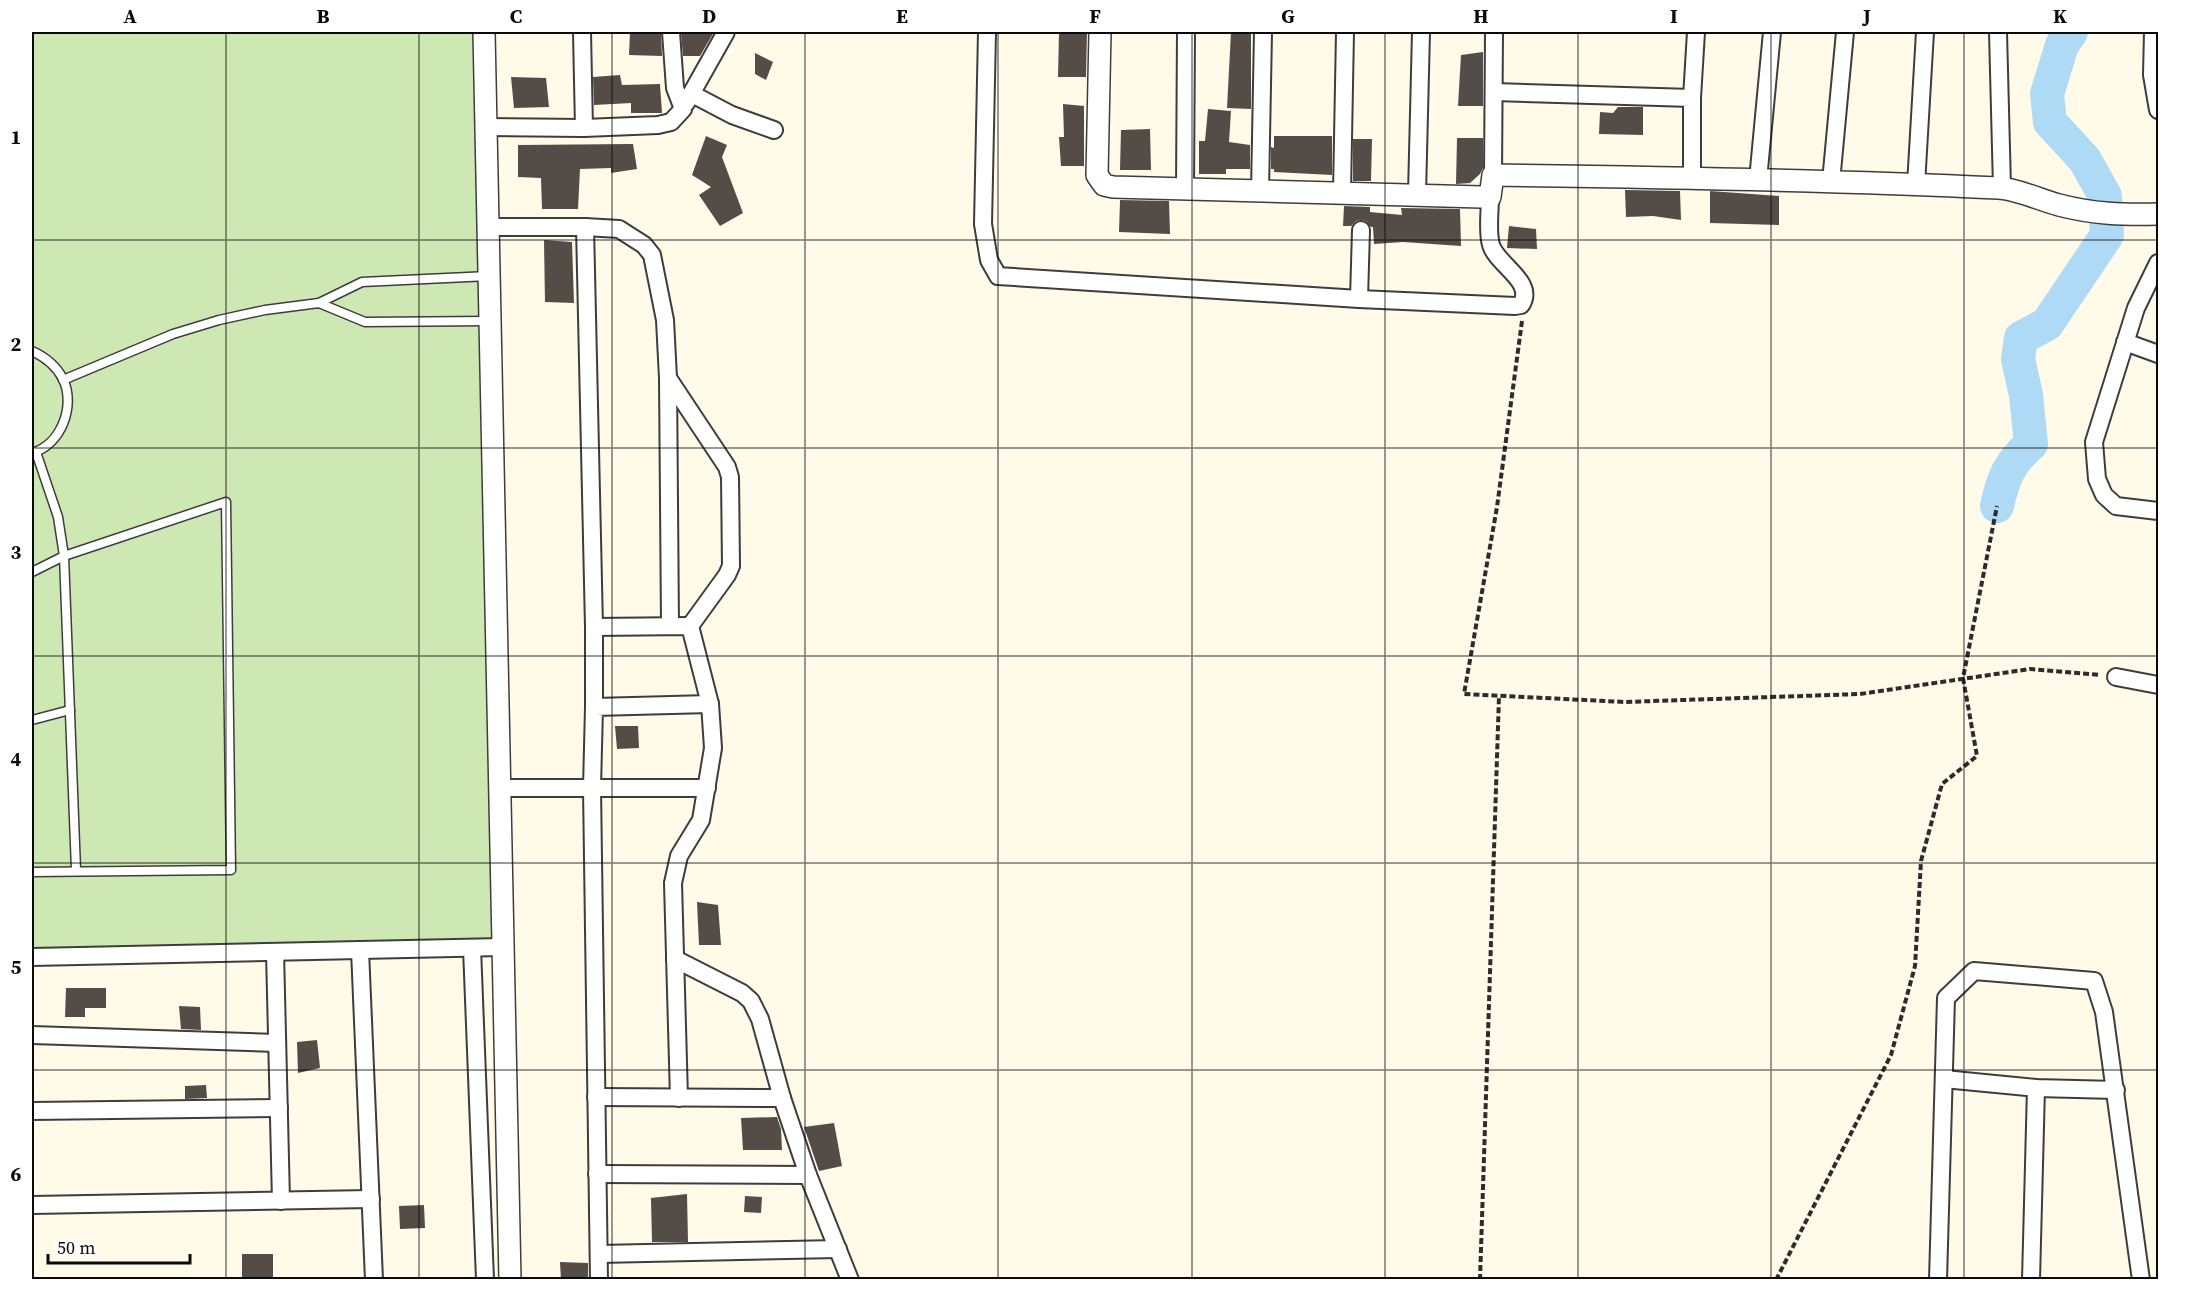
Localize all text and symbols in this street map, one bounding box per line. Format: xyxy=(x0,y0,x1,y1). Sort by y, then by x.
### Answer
text: A xyxy=(123,2,137,30)
text: B xyxy=(316,2,330,30)
text: C xyxy=(510,2,522,30)
text: D xyxy=(702,2,716,30)
text: E xyxy=(896,2,908,30)
text: F xyxy=(1089,2,1101,30)
text: G xyxy=(1281,2,1295,30)
text: H xyxy=(1473,2,1489,30)
text: I xyxy=(1670,2,1678,30)
text: J xyxy=(1861,2,1871,30)
text: K xyxy=(2053,2,2067,30)
text: 1 xyxy=(11,123,21,151)
text: 2 xyxy=(11,330,22,358)
text: 3 xyxy=(11,538,22,566)
text: 4 xyxy=(11,745,22,773)
text: 5 xyxy=(11,953,22,981)
text: 6 xyxy=(11,1160,22,1188)
scale bar xyxy=(48,1227,190,1265)
text: 50 m xyxy=(57,1235,95,1260)

